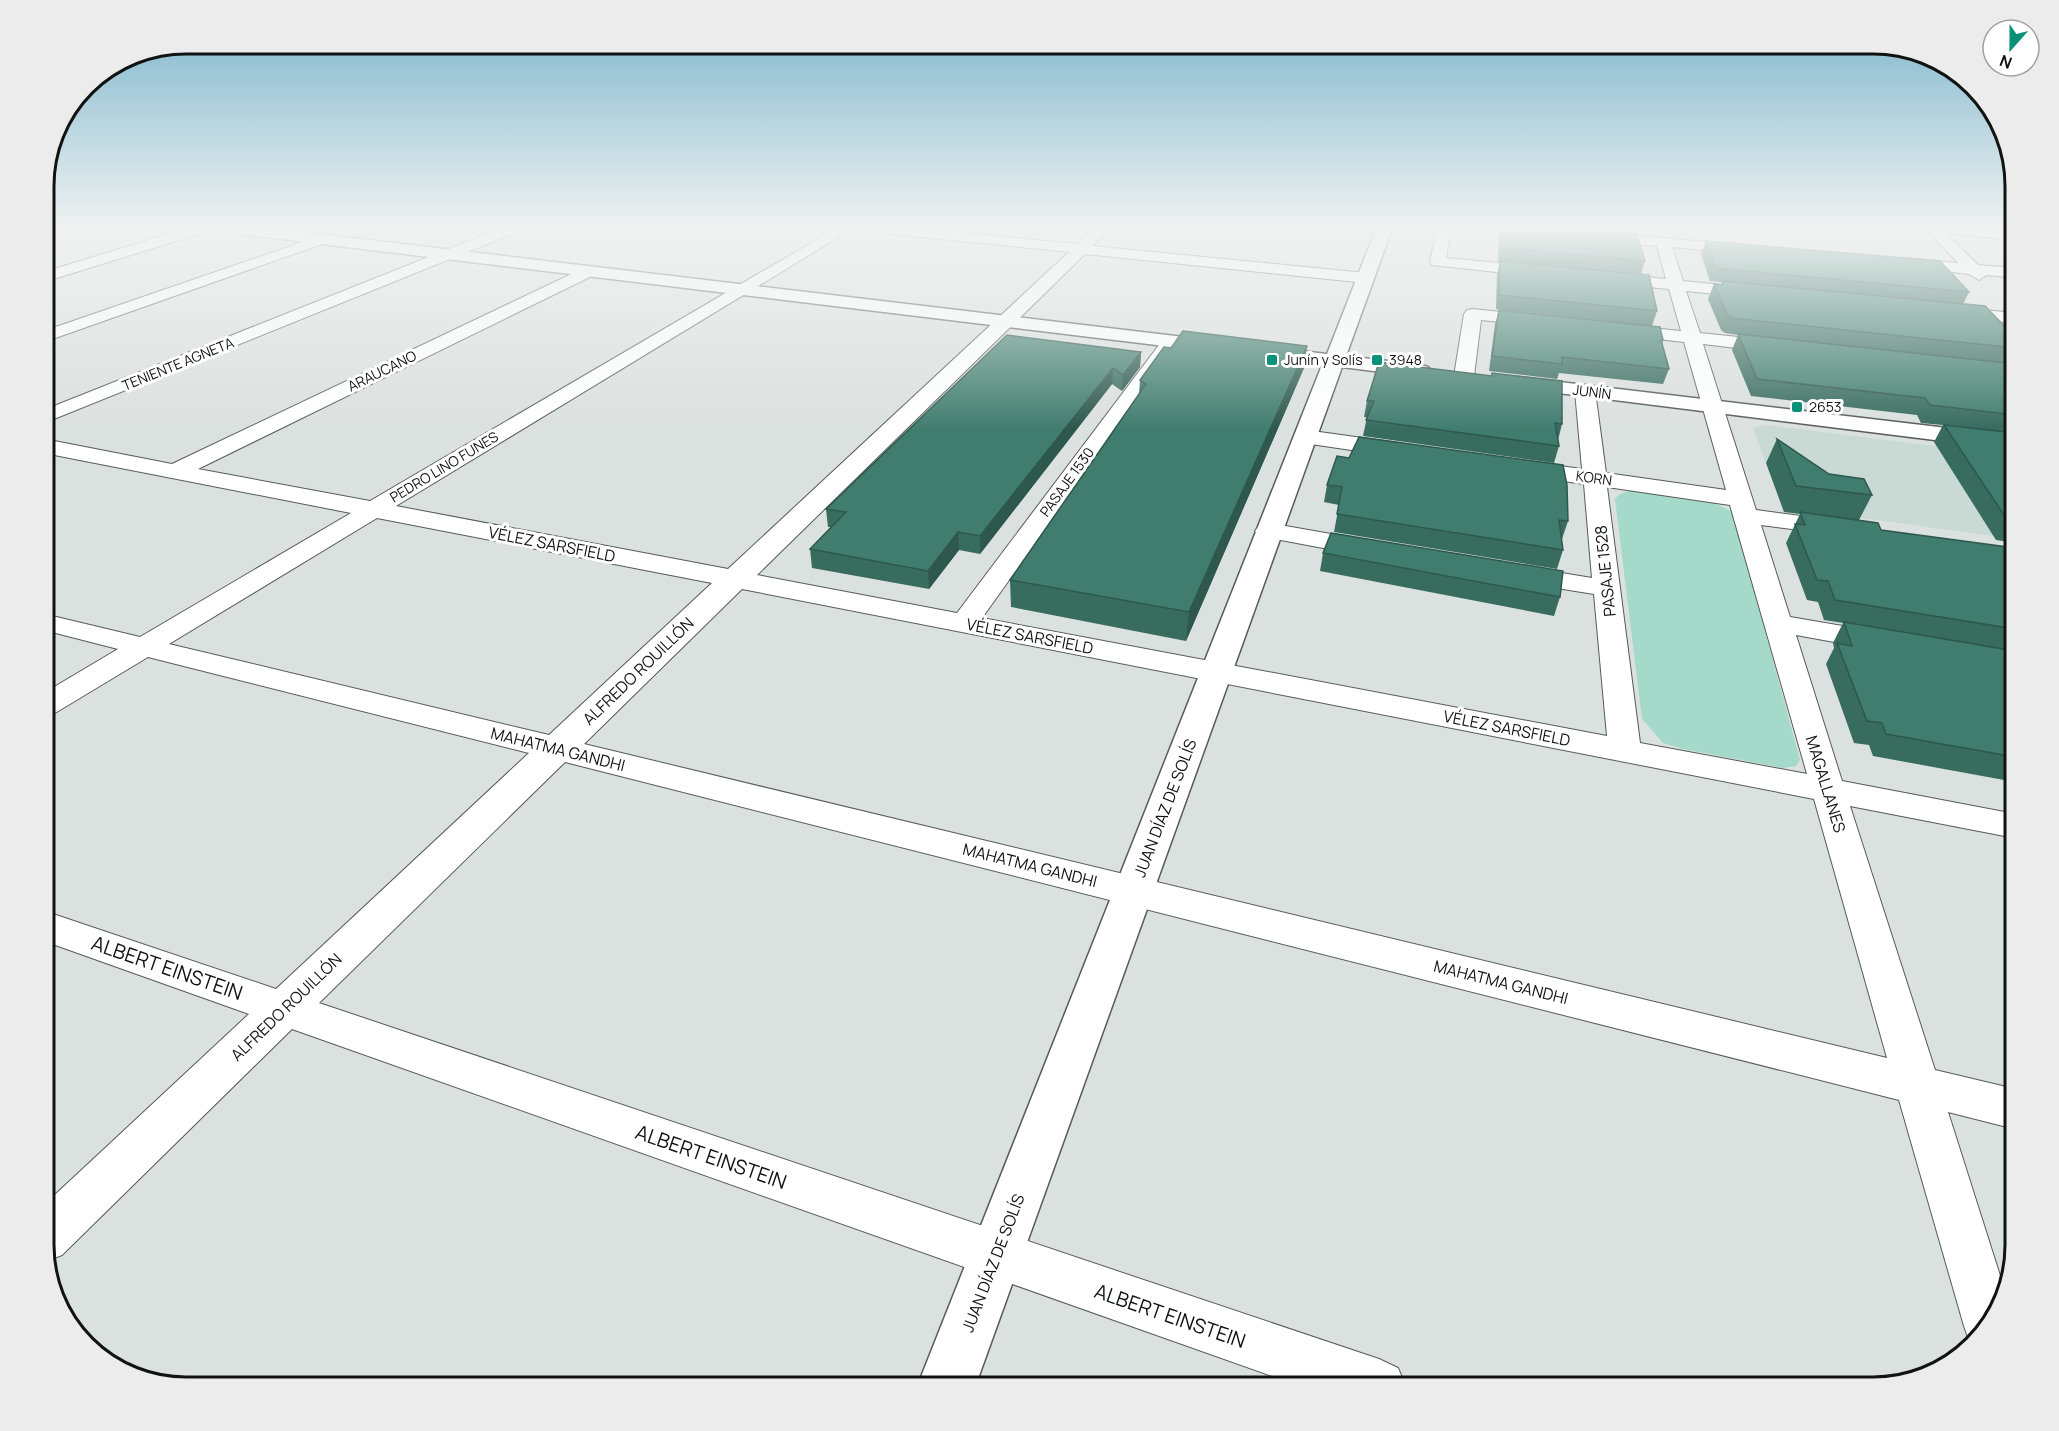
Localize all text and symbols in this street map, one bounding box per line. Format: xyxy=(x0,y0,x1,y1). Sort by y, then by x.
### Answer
north arrow xyxy=(1981,18,2041,78)
text: N xyxy=(1996,50,2015,74)
street label: TENIENTE AGNETA xyxy=(119,332,237,395)
street label: ARAUCANO xyxy=(344,346,419,395)
place label: Junín y Solís xyxy=(1284,350,1363,369)
place label: 3948 xyxy=(1389,350,1422,369)
marker: Junín y Solís xyxy=(1265,353,1279,367)
marker: 3948 xyxy=(1370,353,1384,367)
street label: JUNÍN xyxy=(1572,380,1612,403)
place label: 2653 xyxy=(1809,397,1842,416)
marker: 2653 xyxy=(1790,400,1804,414)
street label: PEDRO LINO FUNES xyxy=(386,427,502,506)
street label: PASAJE 1530 xyxy=(1035,443,1098,520)
street label: KORN xyxy=(1575,466,1613,489)
street label: VÉLEZ SARSFIELD xyxy=(487,521,618,567)
street label: PASAJE 1528 xyxy=(1589,524,1621,618)
street label: ALFREDO ROUILLÓN xyxy=(578,612,698,730)
street label: VÉLEZ SARSFIELD xyxy=(965,613,1096,659)
street label: VÉLEZ SARSFIELD xyxy=(1442,705,1573,751)
street label: MAHATMA GANDHI xyxy=(489,722,627,776)
street label: MAGALLANES xyxy=(1801,733,1851,835)
street label: JUAN DÍAZ DE SOLÍS xyxy=(1129,736,1202,880)
street label: MAHATMA GANDHI xyxy=(961,838,1099,892)
street label: ALBERT EINSTEIN xyxy=(88,929,246,1006)
street label: ALFREDO ROUILLÓN xyxy=(226,948,346,1066)
street label: MAHATMA GANDHI xyxy=(1432,955,1570,1009)
street label: ALBERT EINSTEIN xyxy=(632,1118,790,1195)
street label: JUAN DÍAZ DE SOLÍS xyxy=(957,1191,1030,1335)
street label: ALBERT EINSTEIN xyxy=(1091,1277,1249,1354)

